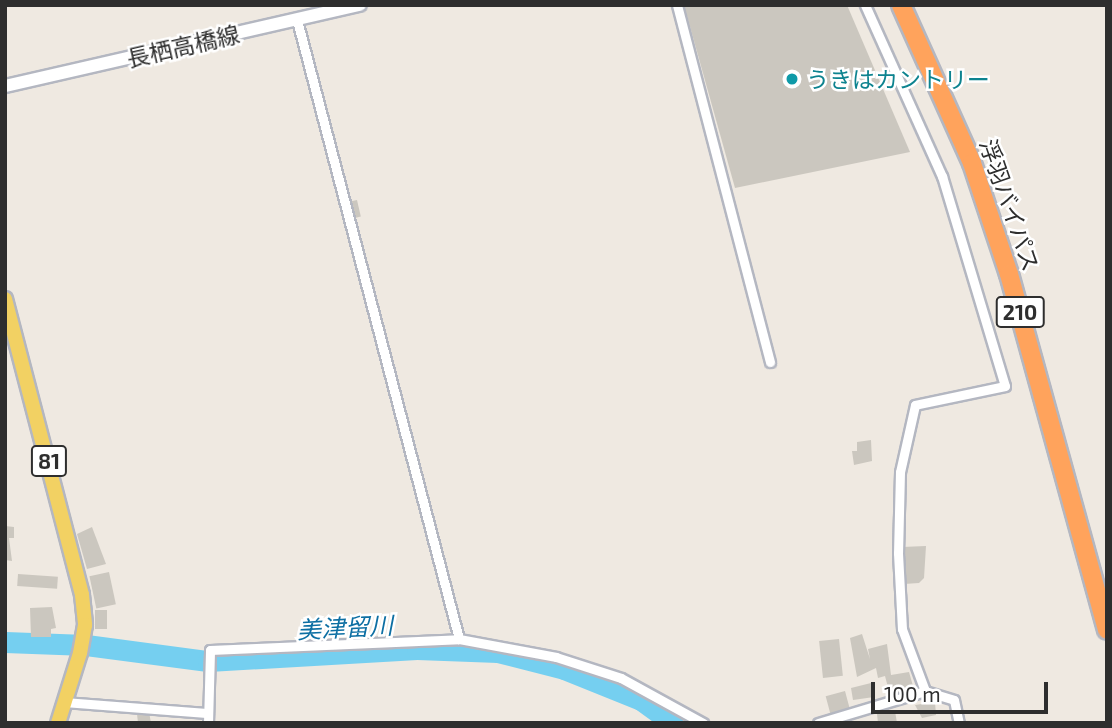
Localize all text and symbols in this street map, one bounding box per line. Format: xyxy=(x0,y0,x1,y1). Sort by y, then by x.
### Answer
street label: 長栖高橋線 xyxy=(124,20,242,72)
place label: うきはカントリー xyxy=(806,65,990,93)
marker: うきはカントリー xyxy=(784,71,800,87)
street label: 浮羽バイパス xyxy=(974,135,1046,275)
road number: 210 xyxy=(996,294,1044,330)
road number: 81 xyxy=(30,444,68,478)
water label: 美津留川 xyxy=(296,610,394,644)
scale bar xyxy=(874,668,1051,712)
text: 100 m xyxy=(884,681,941,706)

